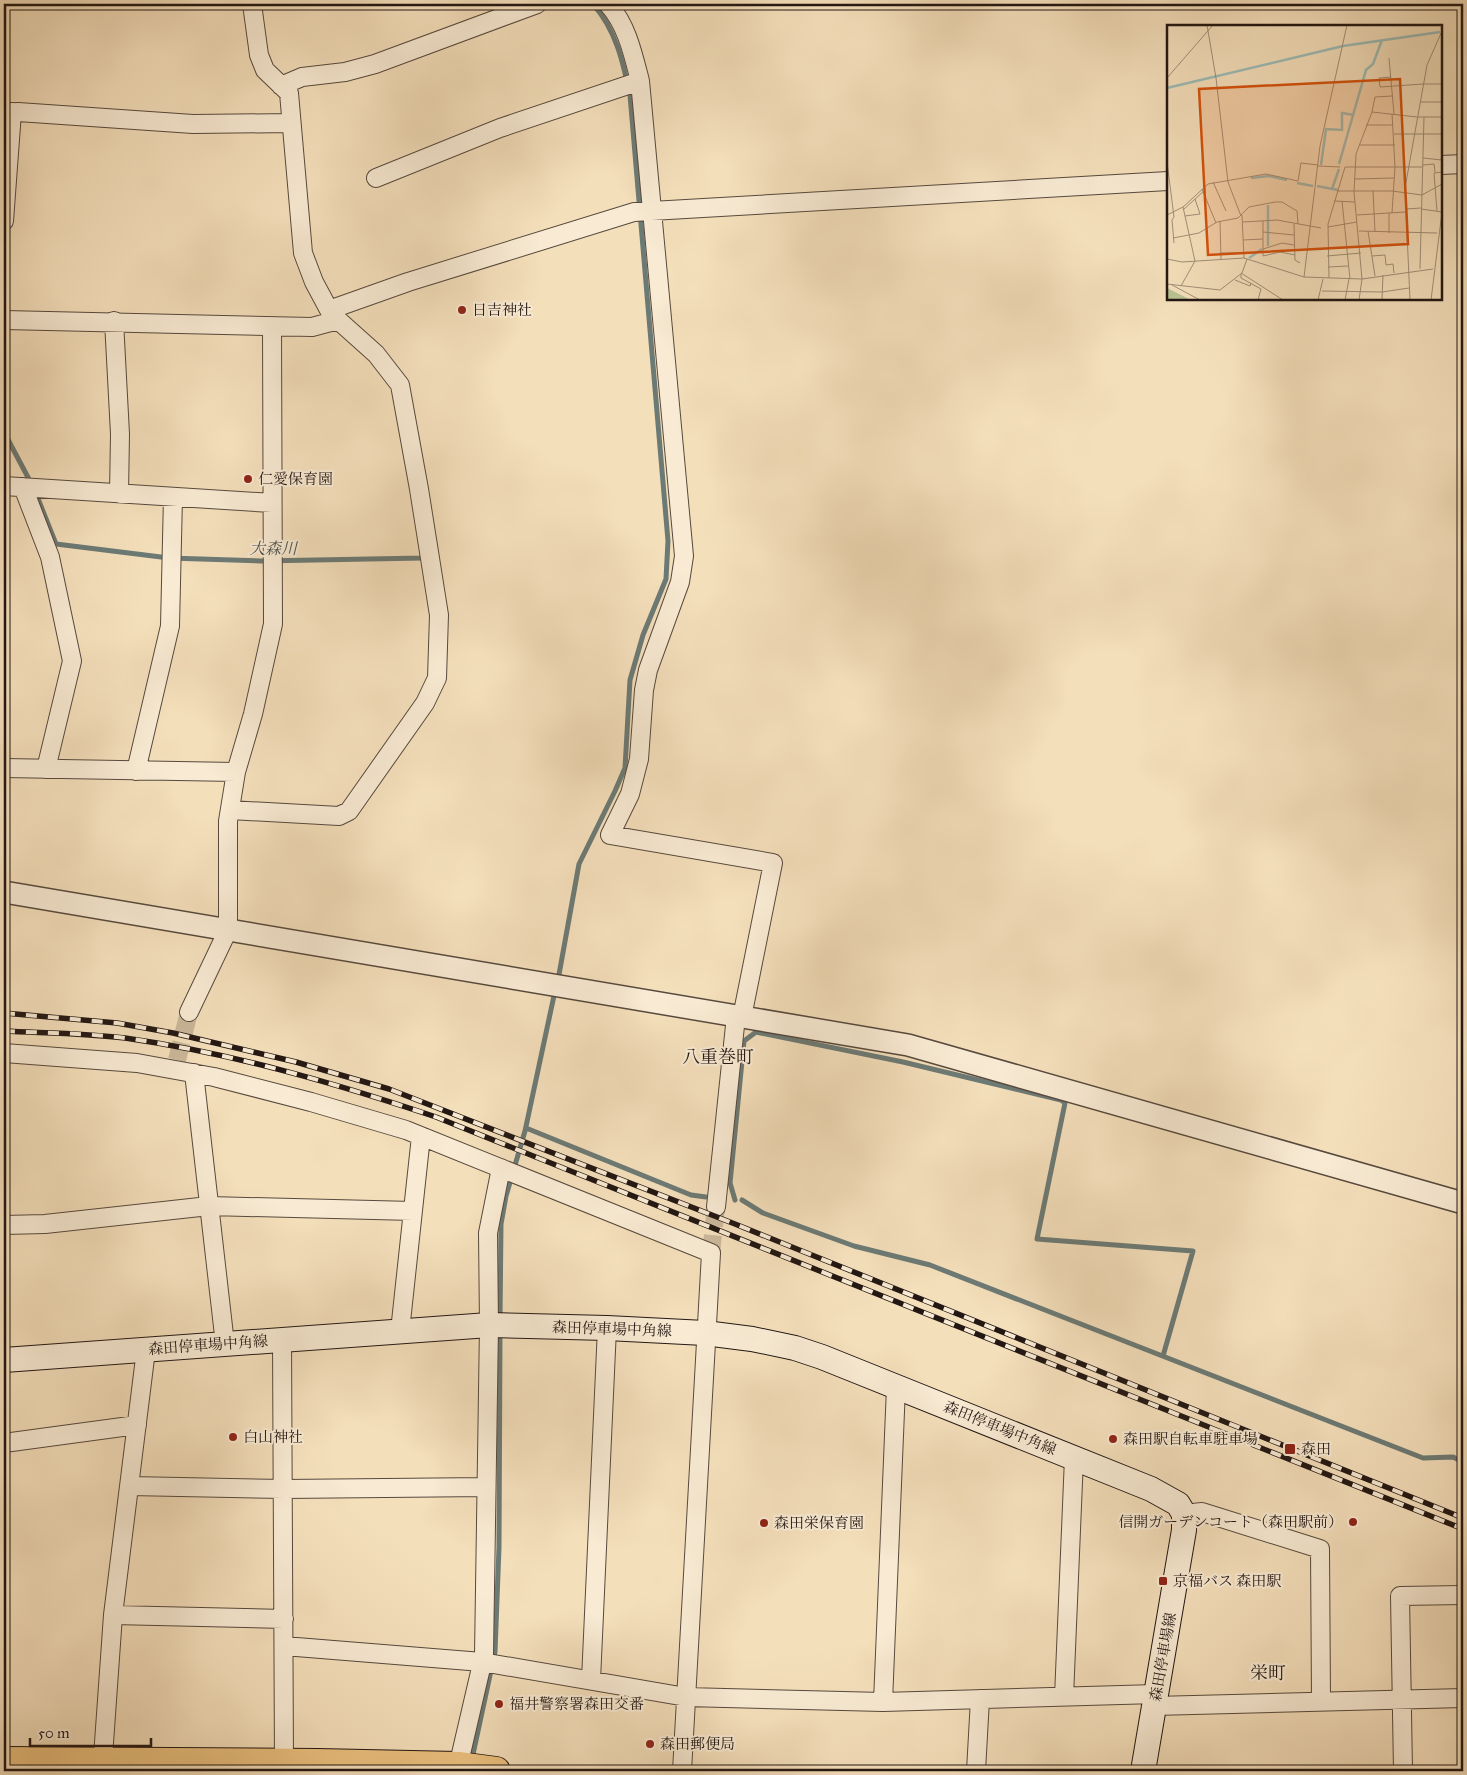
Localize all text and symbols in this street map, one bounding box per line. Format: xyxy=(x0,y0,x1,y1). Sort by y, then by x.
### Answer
inset map xyxy=(1167,25,1442,300)
place label: 日吉神社 xyxy=(472,301,532,319)
marker: 日吉神社 xyxy=(456,304,468,316)
place label: 仁愛保育園 xyxy=(258,470,333,488)
marker: 仁愛保育園 xyxy=(242,473,254,485)
water label: 大森川 xyxy=(249,539,299,558)
district label: 八重巻町 xyxy=(682,1046,754,1068)
street label: 森田停車場中角線 xyxy=(552,1318,672,1340)
street label: 森田停車場中角線 xyxy=(148,1332,268,1358)
street label: 森田停車場中角線 xyxy=(941,1397,1059,1459)
place label: 白山神社 xyxy=(243,1428,303,1446)
place label: 森田駅自転車駐車場 xyxy=(1123,1430,1258,1448)
marker: 白山神社 xyxy=(227,1431,239,1443)
marker: 森田駅自転車駐車場 xyxy=(1107,1433,1119,1445)
place label: 森田 xyxy=(1301,1440,1331,1458)
marker: 森田 xyxy=(1283,1442,1297,1456)
place label: 信開ガーデンコート（森田駅前） xyxy=(1118,1513,1343,1531)
place label: 森田栄保育園 xyxy=(774,1514,864,1532)
marker: 信開ガーデンコート（森田駅前） xyxy=(1347,1516,1359,1528)
marker: 森田栄保育園 xyxy=(758,1517,770,1529)
place label: 京福バス 森田駅 xyxy=(1173,1572,1281,1590)
marker: 京福バス 森田駅 xyxy=(1157,1575,1169,1587)
street label: 森田停車場線 xyxy=(1146,1611,1180,1703)
district label: 栄町 xyxy=(1250,1662,1286,1684)
place label: 福井警察署森田交番 xyxy=(509,1695,644,1713)
marker: 福井警察署森田交番 xyxy=(493,1698,505,1710)
scale bar xyxy=(30,1715,151,1747)
text: 50 m xyxy=(38,1724,70,1742)
place label: 森田郵便局 xyxy=(660,1735,735,1753)
marker: 森田郵便局 xyxy=(644,1738,656,1750)

